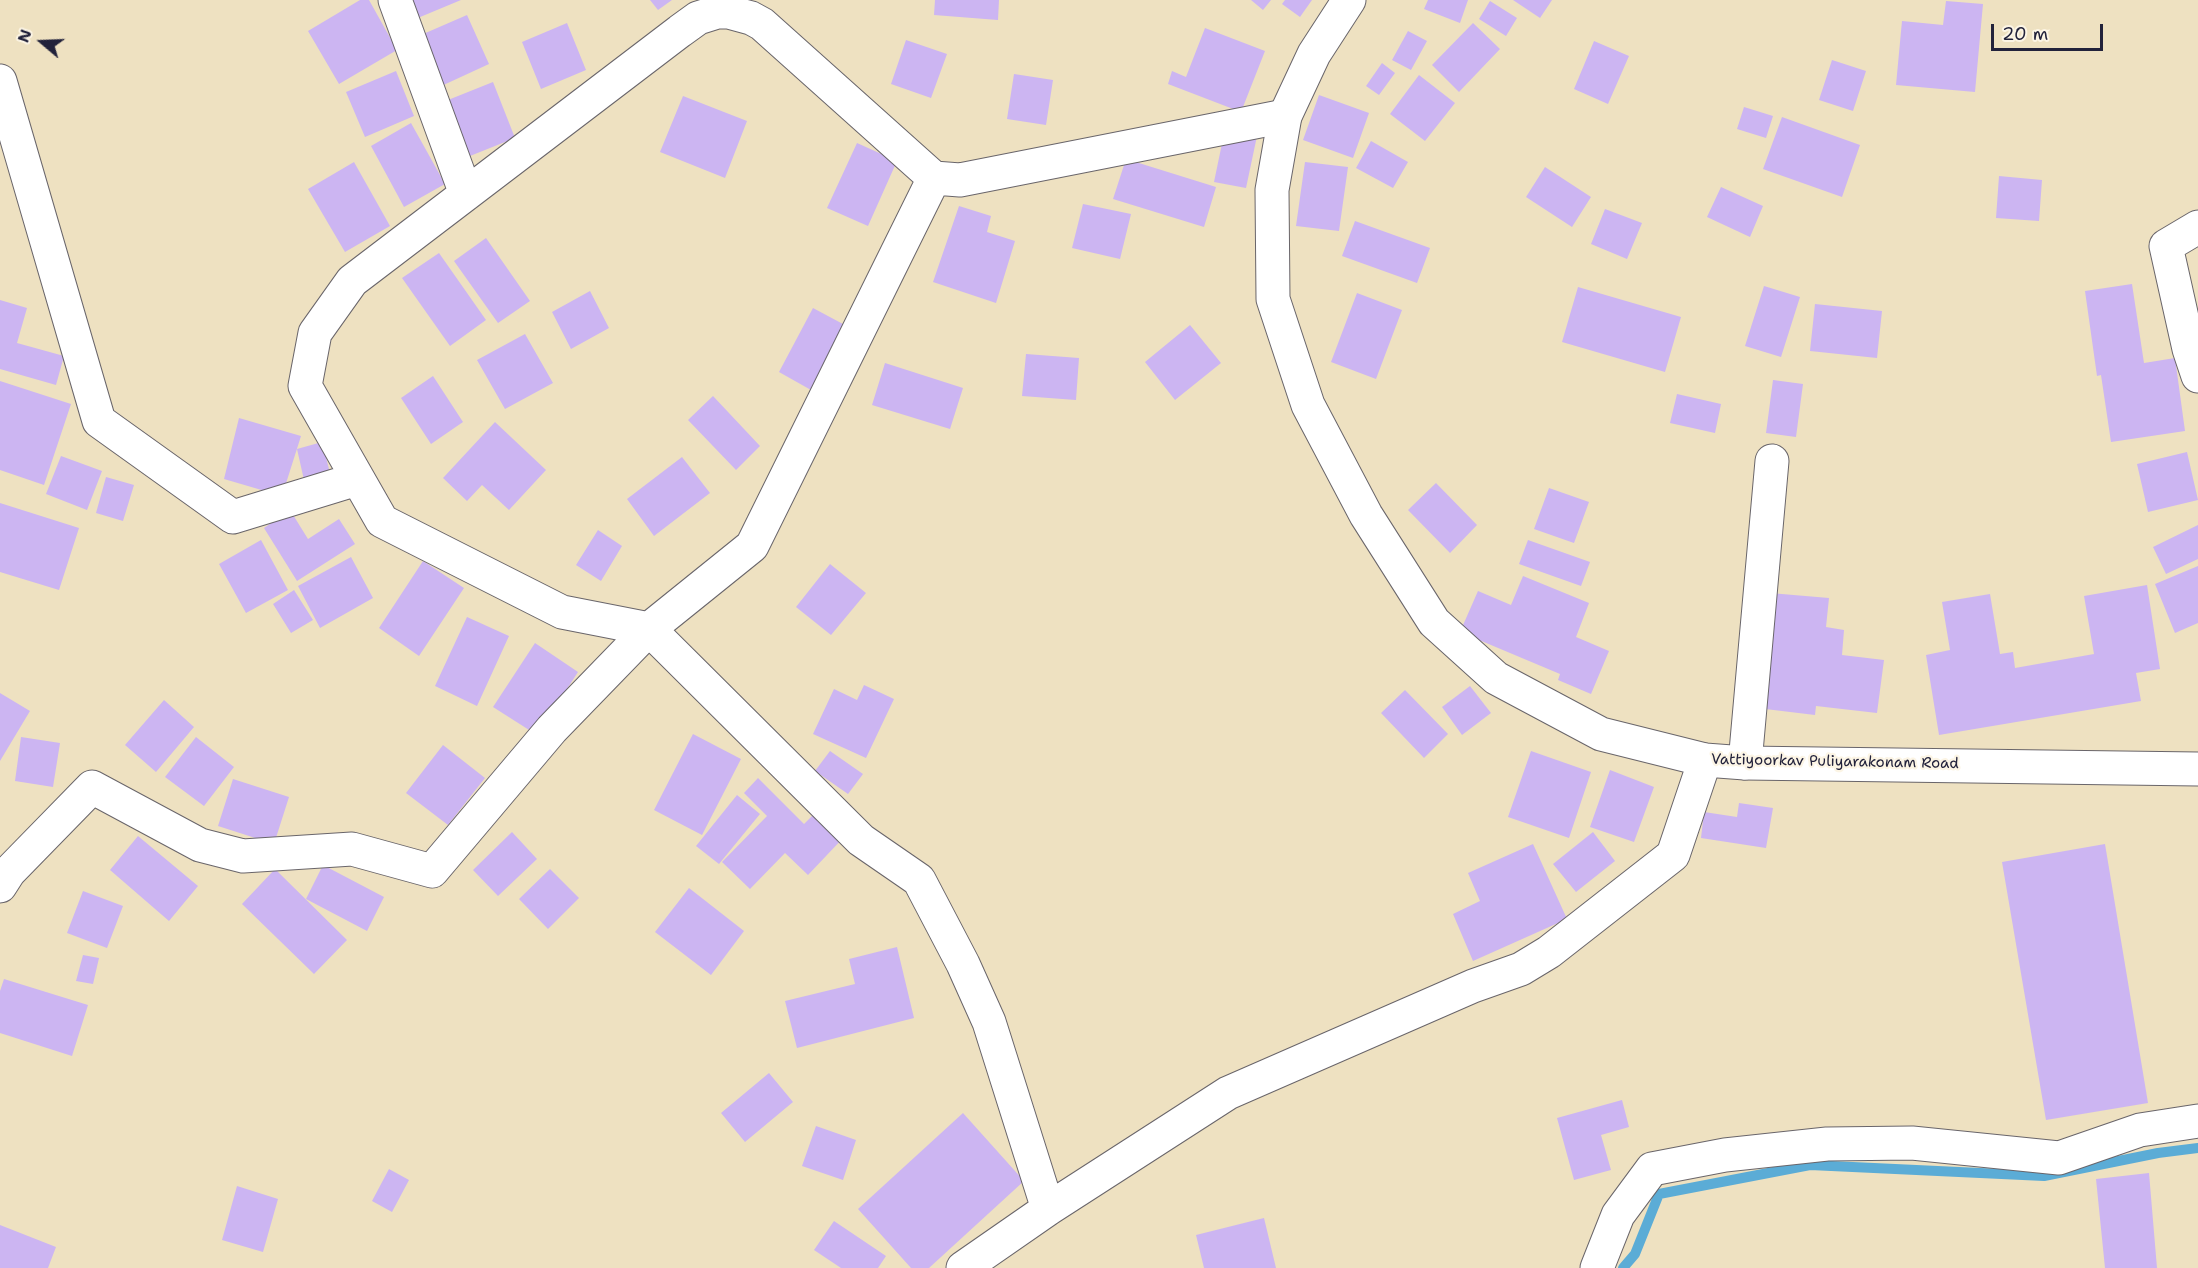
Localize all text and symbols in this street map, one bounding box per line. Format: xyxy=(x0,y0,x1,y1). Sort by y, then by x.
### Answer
north arrow xyxy=(12,12,72,72)
scale bar xyxy=(1994,12,2106,50)
text: 20 m xyxy=(2002,22,2048,46)
text: N xyxy=(13,27,37,45)
street label: Vattiyoorkav Puliyarakonam Road xyxy=(1711,751,1959,773)

